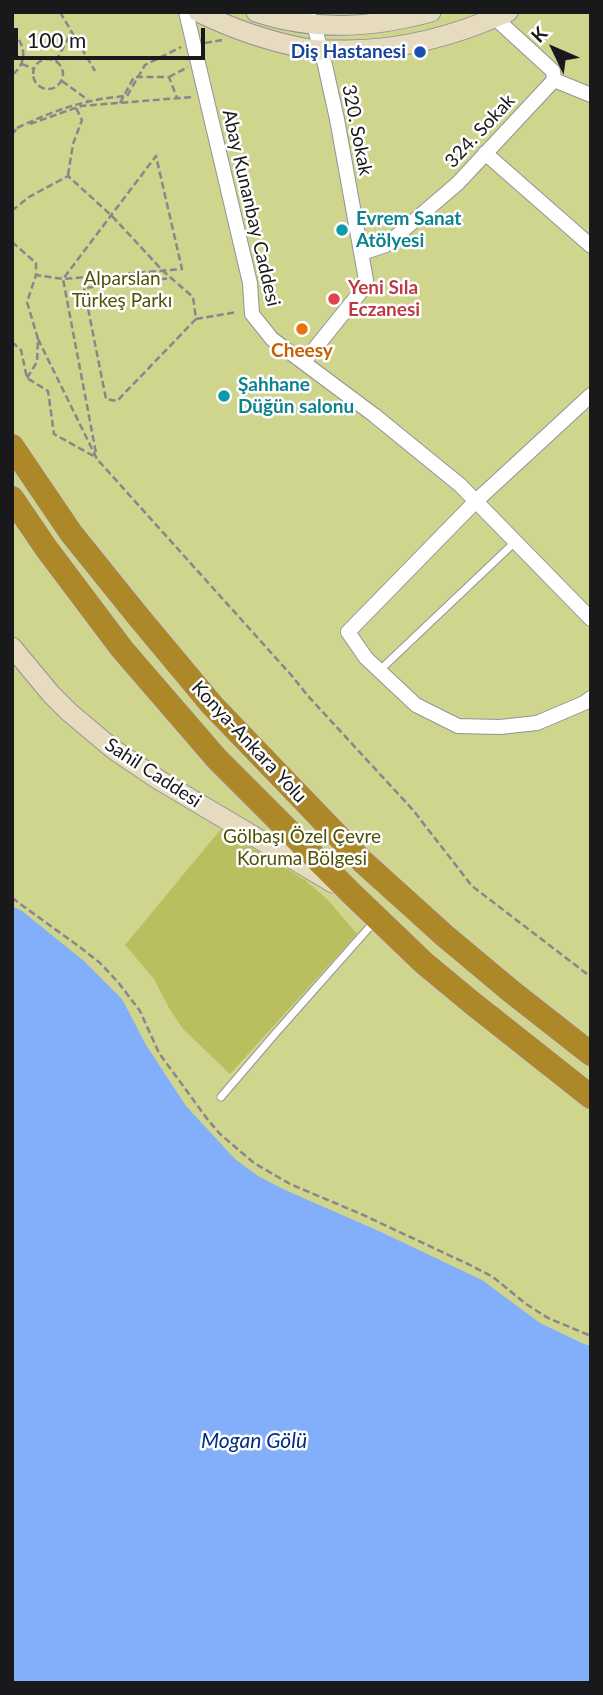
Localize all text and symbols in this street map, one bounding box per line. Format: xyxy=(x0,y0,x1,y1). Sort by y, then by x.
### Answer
scale bar xyxy=(18,14,208,58)
north arrow xyxy=(519,14,589,84)
text: K xyxy=(526,21,551,47)
text: 100 m xyxy=(27,27,86,52)
place label: Diş Hastanesi xyxy=(291,41,406,63)
marker: Diş Hastanesi xyxy=(412,44,428,60)
street label: 320. Sokak xyxy=(337,83,377,177)
street label: 324. Sokak xyxy=(440,90,520,172)
street label: Abay Kunanbay Caddesi xyxy=(217,107,285,309)
place label: Evrem Sanat Atölyesi xyxy=(356,208,461,252)
marker: Evrem Sanat Atölyesi xyxy=(334,222,350,238)
park label: Alparslan Türkeş Parkı xyxy=(72,268,172,312)
place label: Yeni Sıla Eczanesi xyxy=(348,277,420,321)
marker: Yeni Sıla Eczanesi xyxy=(326,291,342,307)
marker: Cheesy xyxy=(294,321,310,337)
place label: Cheesy xyxy=(271,340,333,362)
place label: Şahhane Düğün salonu xyxy=(238,374,354,418)
marker: Şahhane Düğün salonu xyxy=(216,388,232,404)
street label: Konya-Ankara Yolu xyxy=(187,676,311,808)
street label: Sahil Caddesi xyxy=(101,733,205,813)
park label: Gölbaşı Özel Çevre Koruma Bölgesi xyxy=(223,826,381,870)
water label: Mogan Gölü xyxy=(201,1428,307,1454)

